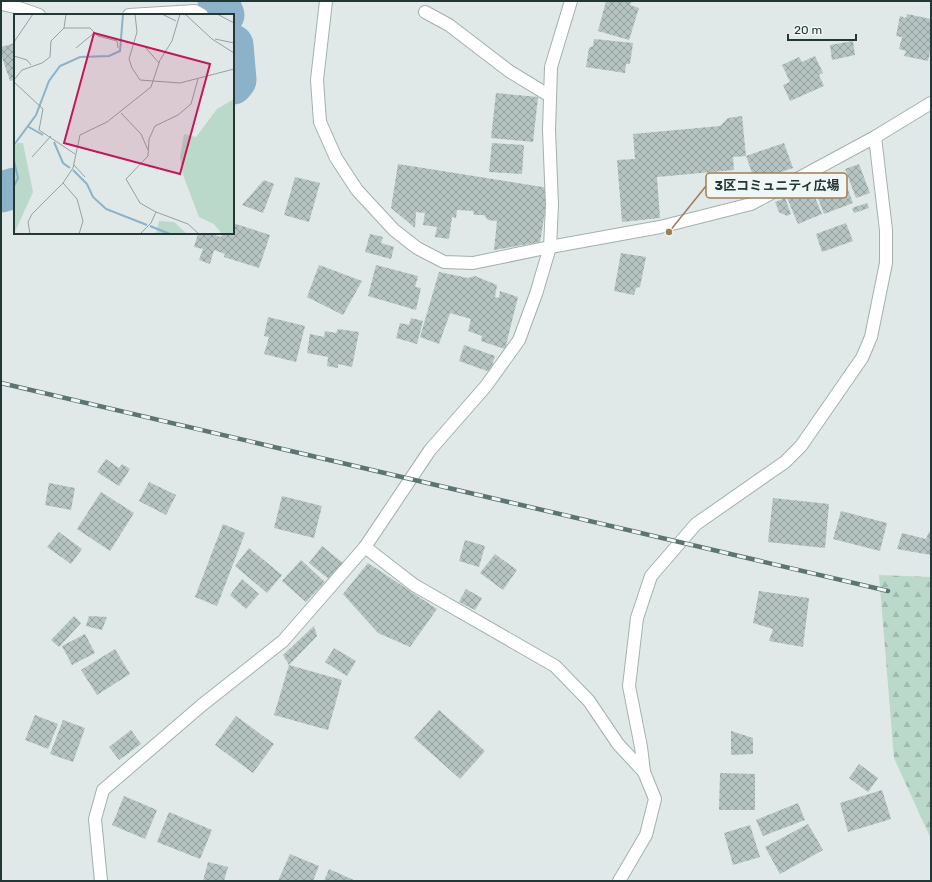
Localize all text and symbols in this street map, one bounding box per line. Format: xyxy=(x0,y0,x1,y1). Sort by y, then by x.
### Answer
inset map xyxy=(14,14,234,234)
scale bar xyxy=(788,16,856,42)
text: 20 m xyxy=(794,23,822,37)
callout: 3区コミュニティ広場 xyxy=(706,173,847,198)
text: 3区コミュニティ広場 xyxy=(715,178,839,193)

